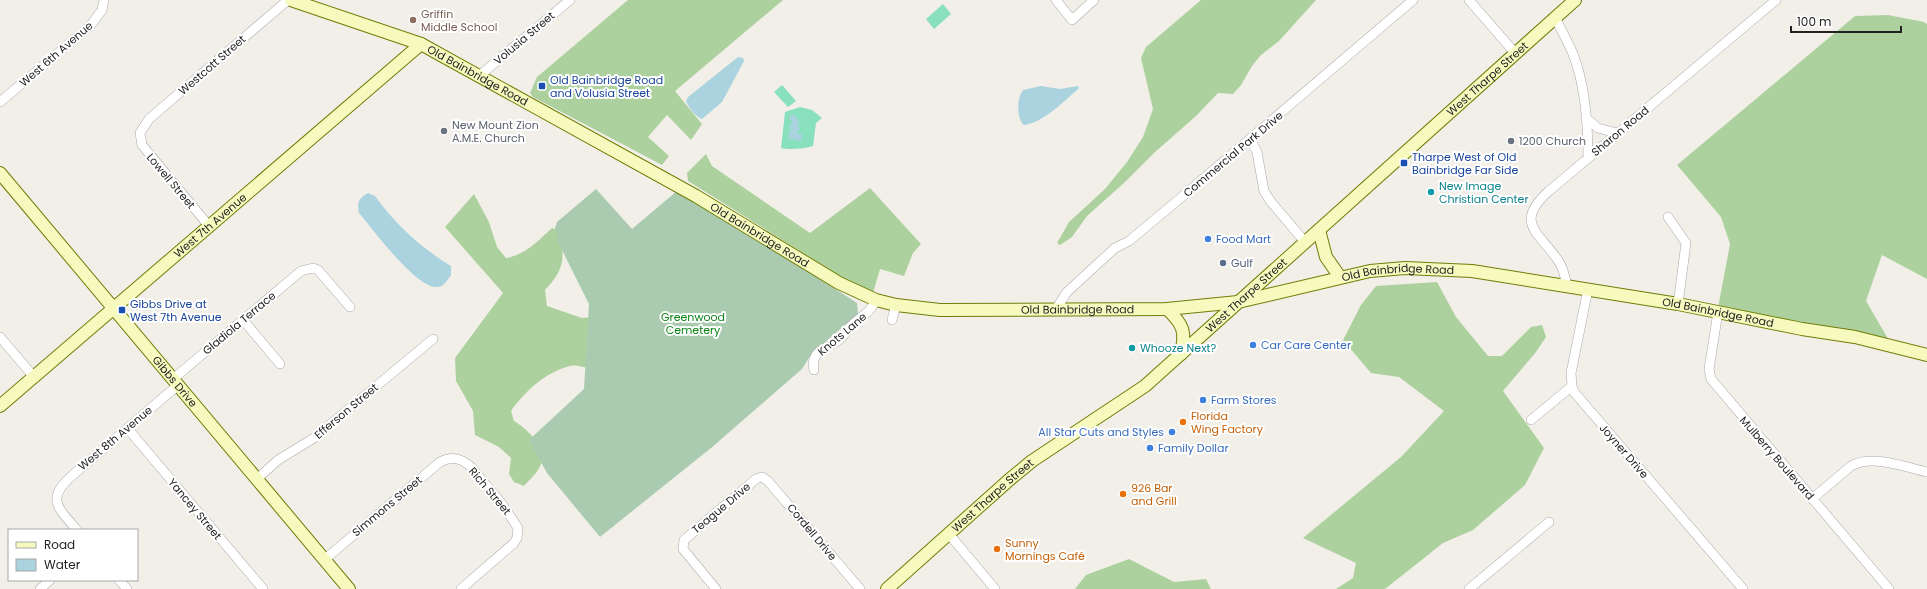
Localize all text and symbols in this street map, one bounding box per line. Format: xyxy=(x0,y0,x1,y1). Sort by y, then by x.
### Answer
place label: Griffin Middle School xyxy=(421,6,497,35)
street label: Volusia Street xyxy=(490,8,558,68)
scale bar xyxy=(1791,8,1901,34)
text: 100 m xyxy=(1797,13,1831,30)
marker: Griffin Middle School xyxy=(408,15,418,25)
street label: West 6th Avenue xyxy=(16,18,96,90)
street label: Westcott Street xyxy=(175,31,249,99)
street label: West Tharpe Street xyxy=(1443,38,1531,120)
street label: Old Bainbridge Road xyxy=(424,41,531,110)
place label: Old Bainbridge Road and Volusia Street xyxy=(550,72,663,101)
marker: Old Bainbridge Road and Volusia Street xyxy=(537,81,547,91)
street label: Sharon Road xyxy=(1588,102,1652,160)
street label: Commercial Park Drive xyxy=(1180,107,1286,201)
place label: New Mount Zion A.M.E. Church xyxy=(452,117,539,146)
marker: New Mount Zion A.M.E. Church xyxy=(439,126,449,136)
place label: 1200 Church xyxy=(1519,133,1586,149)
marker: 1200 Church xyxy=(1506,136,1516,146)
place label: Tharpe West of Old Bainbridge Far Side xyxy=(1412,149,1518,178)
street label: Lowell Street xyxy=(143,150,199,212)
marker: Tharpe West of Old Bainbridge Far Side xyxy=(1399,158,1409,168)
place label: New Image Christian Center xyxy=(1439,178,1528,207)
marker: New Image Christian Center xyxy=(1426,187,1436,197)
street label: West 7th Avenue xyxy=(170,189,250,261)
street label: Old Bainbridge Road xyxy=(707,198,812,271)
place label: Food Mart xyxy=(1216,231,1271,247)
marker: Food Mart xyxy=(1203,234,1213,244)
street label: West Tharpe Street xyxy=(1202,254,1290,336)
place label: Gulf xyxy=(1231,255,1253,271)
marker: Gulf xyxy=(1218,258,1228,268)
street label: Old Bainbridge Road xyxy=(1340,260,1454,285)
street label: Gladiola Terrace xyxy=(199,288,279,358)
street label: Old Bainbridge Road xyxy=(1661,294,1775,331)
place label: Gibbs Drive at West 7th Avenue xyxy=(130,296,222,325)
street label: Old Bainbridge Road xyxy=(1021,301,1134,318)
marker: Gibbs Drive at West 7th Avenue xyxy=(117,305,127,315)
park label: Greenwood Cemetery xyxy=(661,309,725,338)
street label: Knots Lane xyxy=(814,309,870,359)
place label: Car Care Center xyxy=(1261,337,1351,353)
place label: Whooze Next? xyxy=(1140,340,1216,356)
marker: Car Care Center xyxy=(1248,340,1258,350)
marker: Whooze Next? xyxy=(1127,343,1137,353)
street label: Gibbs Drive xyxy=(149,352,201,411)
street label: Efferson Street xyxy=(311,380,381,442)
place label: Farm Stores xyxy=(1211,392,1277,408)
marker: Farm Stores xyxy=(1198,395,1208,405)
street label: West 8th Avenue xyxy=(74,402,156,474)
place label: Florida Wing Factory xyxy=(1191,408,1264,437)
street label: Mulberry Boulevard xyxy=(1736,413,1818,503)
marker: Florida Wing Factory xyxy=(1178,417,1188,427)
street label: Joyner Drive xyxy=(1596,420,1652,482)
place label: All Star Cuts and Styles xyxy=(1038,424,1164,440)
marker: All Star Cuts and Styles xyxy=(1167,427,1177,437)
place label: Family Dollar xyxy=(1158,440,1229,456)
marker: Family Dollar xyxy=(1145,443,1155,453)
street label: West Tharpe Street xyxy=(948,455,1037,536)
street label: Rich Street xyxy=(465,464,515,518)
street label: Simmons Street xyxy=(349,472,425,540)
street label: Yancey Street xyxy=(165,475,225,543)
street label: Teague Drive xyxy=(688,479,754,537)
place label: 926 Bar and Grill xyxy=(1131,480,1177,509)
marker: 926 Bar and Grill xyxy=(1118,489,1128,499)
street label: Cordell Drive xyxy=(783,500,841,564)
legend xyxy=(8,529,138,581)
place label: Sunny Mornings Café xyxy=(1005,535,1085,564)
text: Road xyxy=(44,536,75,553)
marker: Sunny Mornings Café xyxy=(992,544,1002,554)
text: Water xyxy=(44,556,81,573)

